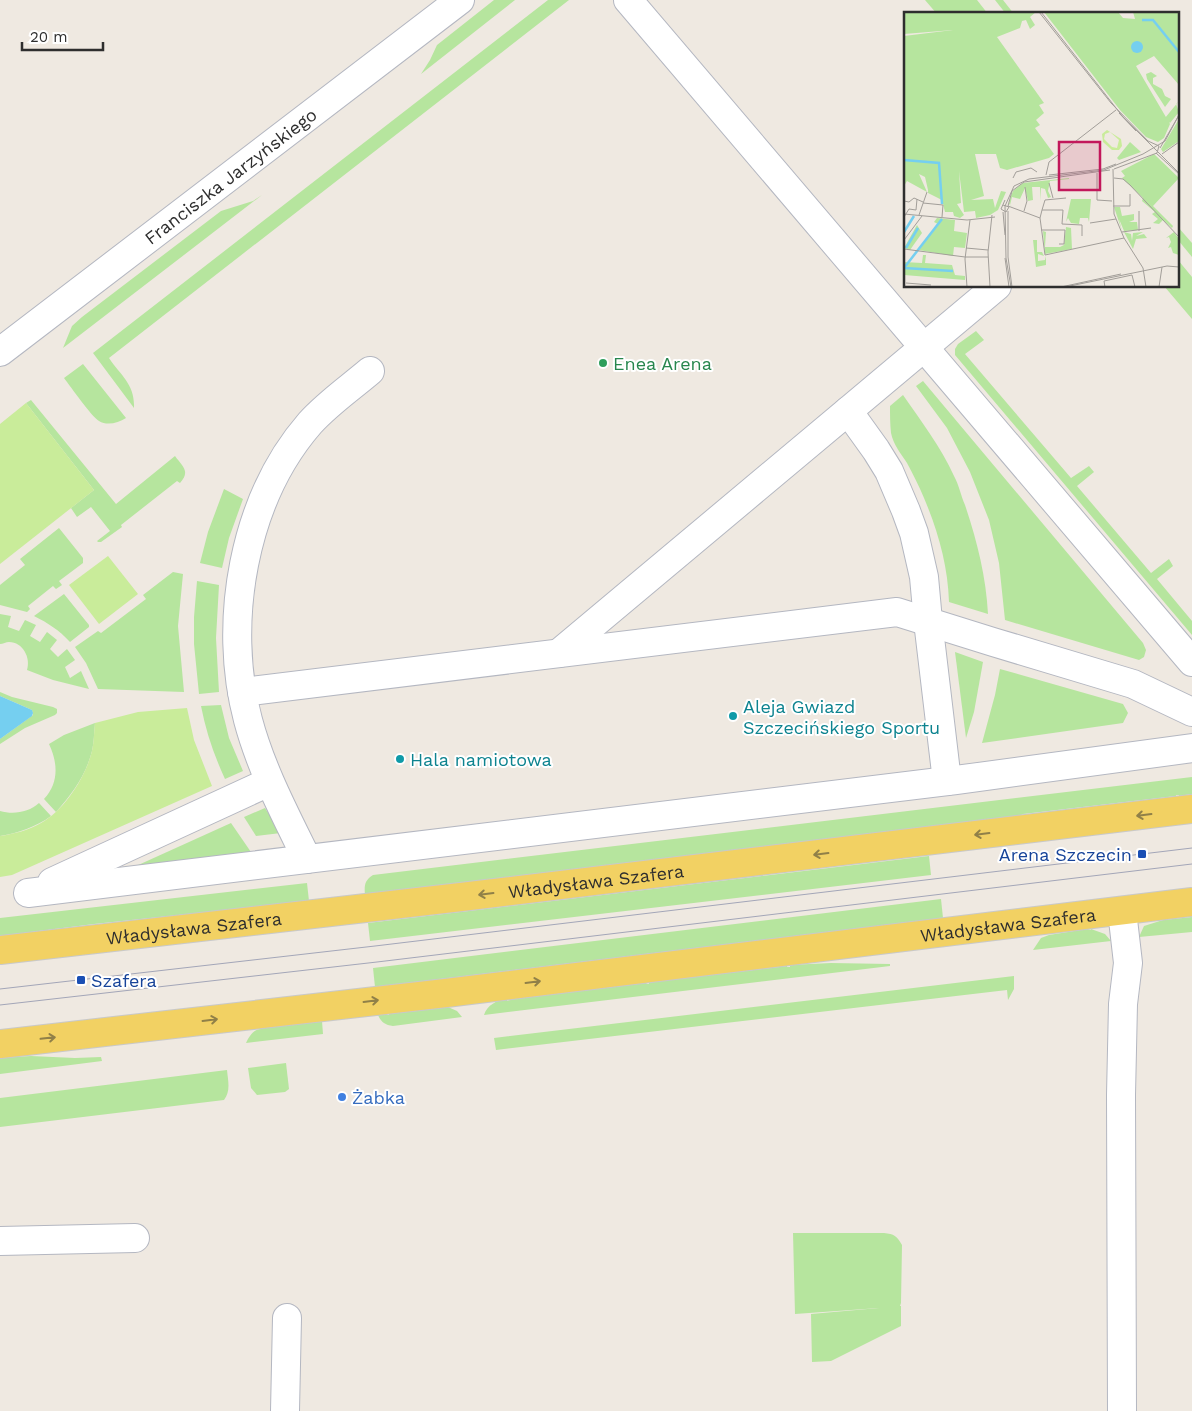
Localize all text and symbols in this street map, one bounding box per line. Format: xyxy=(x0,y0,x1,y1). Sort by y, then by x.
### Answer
inset map xyxy=(904,12,1180,288)
scale bar xyxy=(22,20,104,52)
text: 20 m xyxy=(30,28,68,46)
street label: Franciszka Jarzyńskiego xyxy=(140,103,320,248)
place label: Enea Arena xyxy=(613,353,712,374)
marker: Enea Arena xyxy=(597,357,609,369)
place label: Aleja Gwiazd Szczecińskiego Sportu xyxy=(743,696,940,738)
marker: Aleja Gwiazd Szczecińskiego Sportu xyxy=(727,710,739,722)
place label: Hala namiotowa xyxy=(410,749,552,770)
marker: Hala namiotowa xyxy=(394,753,406,765)
one-way arrow xyxy=(1136,810,1152,820)
one-way arrow xyxy=(975,829,991,839)
place label: Arena Szczecin xyxy=(999,844,1132,865)
marker: Arena Szczecin xyxy=(1136,848,1148,860)
one-way arrow xyxy=(813,849,829,859)
street label: Władysława Szafera xyxy=(507,860,685,902)
one-way arrow xyxy=(478,889,494,899)
street label: Władysława Szafera xyxy=(919,903,1097,946)
street label: Władysława Szafera xyxy=(105,907,283,948)
place label: Szafera xyxy=(91,970,157,991)
marker: Szafera xyxy=(75,974,87,986)
one-way arrow xyxy=(524,977,540,987)
one-way arrow xyxy=(363,996,379,1006)
one-way arrow xyxy=(202,1015,218,1025)
one-way arrow xyxy=(40,1033,56,1043)
place label: Żabka xyxy=(352,1087,405,1108)
marker: Żabka xyxy=(336,1091,348,1103)

